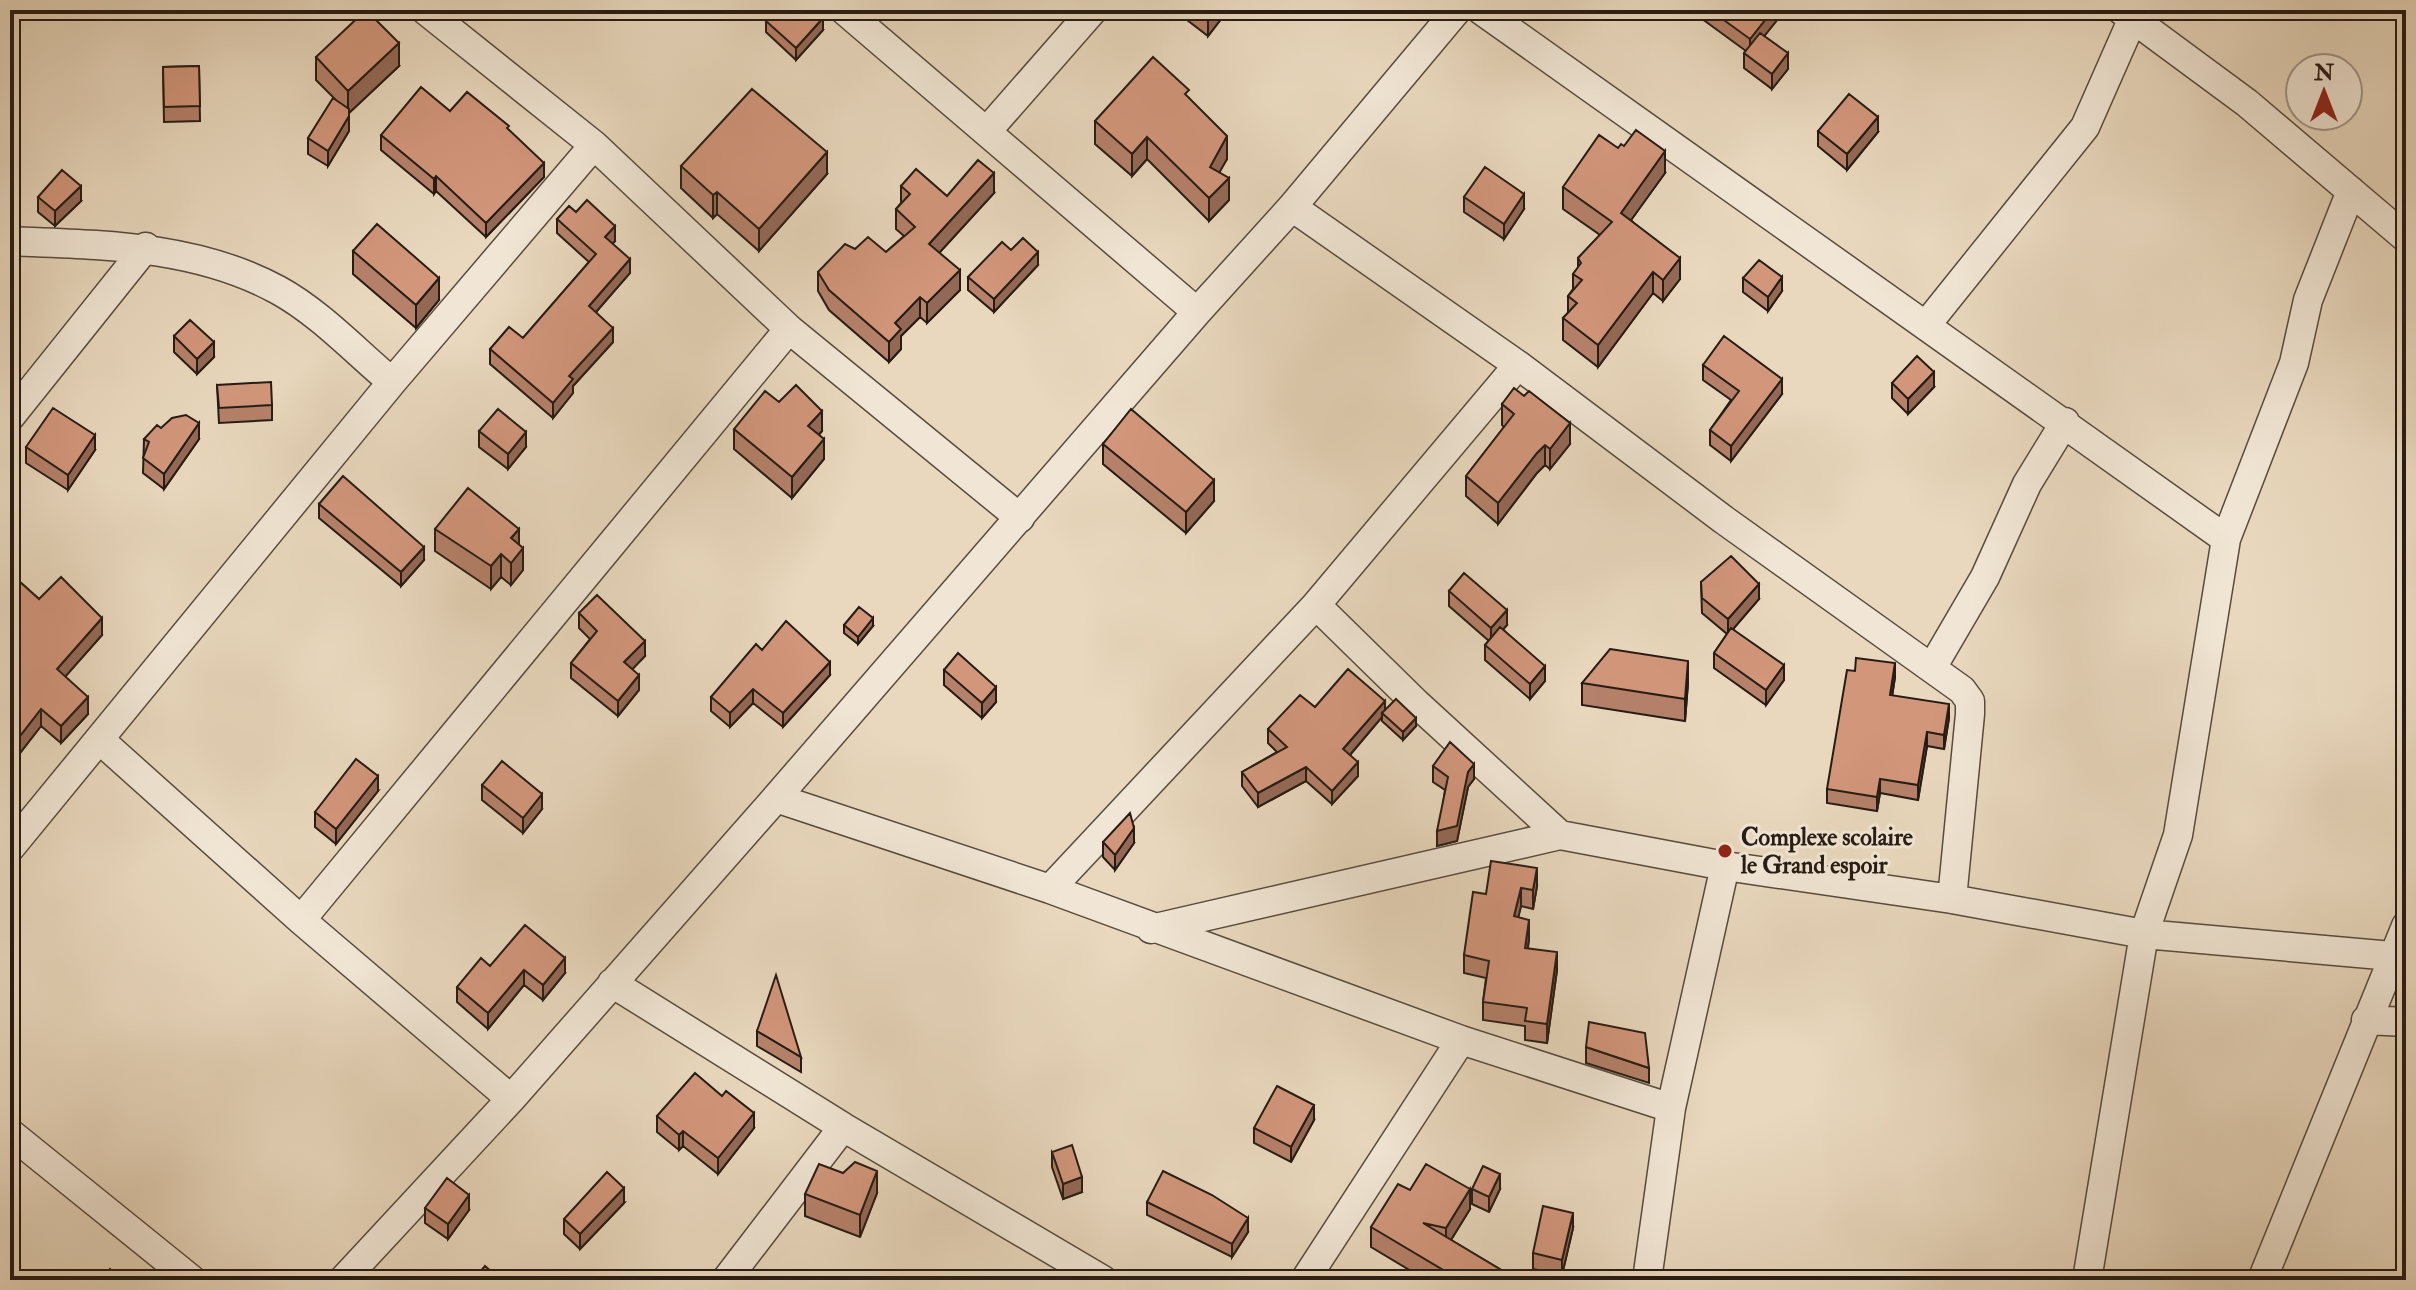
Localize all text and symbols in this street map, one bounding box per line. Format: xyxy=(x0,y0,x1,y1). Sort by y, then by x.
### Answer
north arrow xyxy=(2284,52,2364,132)
text: N xyxy=(2313,59,2334,87)
place label: Complexe scolaire le Grand espoir xyxy=(1740,822,1913,881)
marker: Complexe scolaire le Grand espoir xyxy=(1716,842,1734,860)

